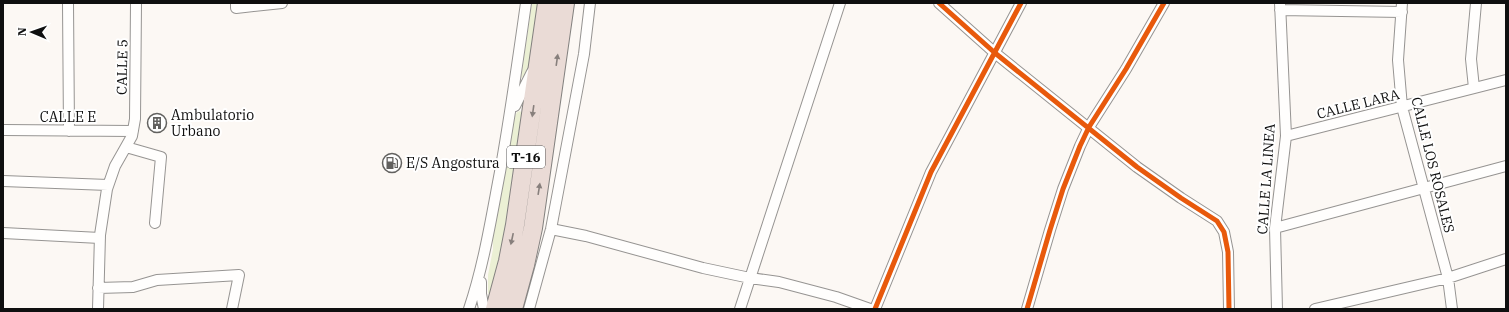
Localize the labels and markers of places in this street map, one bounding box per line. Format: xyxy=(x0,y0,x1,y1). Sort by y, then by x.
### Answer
place label: Ambulatorio Urbano xyxy=(171,106,254,140)
building icon: Ambulatorio Urbano xyxy=(146,112,168,134)
fuel station icon: E/S Angostura xyxy=(381,152,403,174)
place label: E/S Angostura xyxy=(406,154,500,172)

